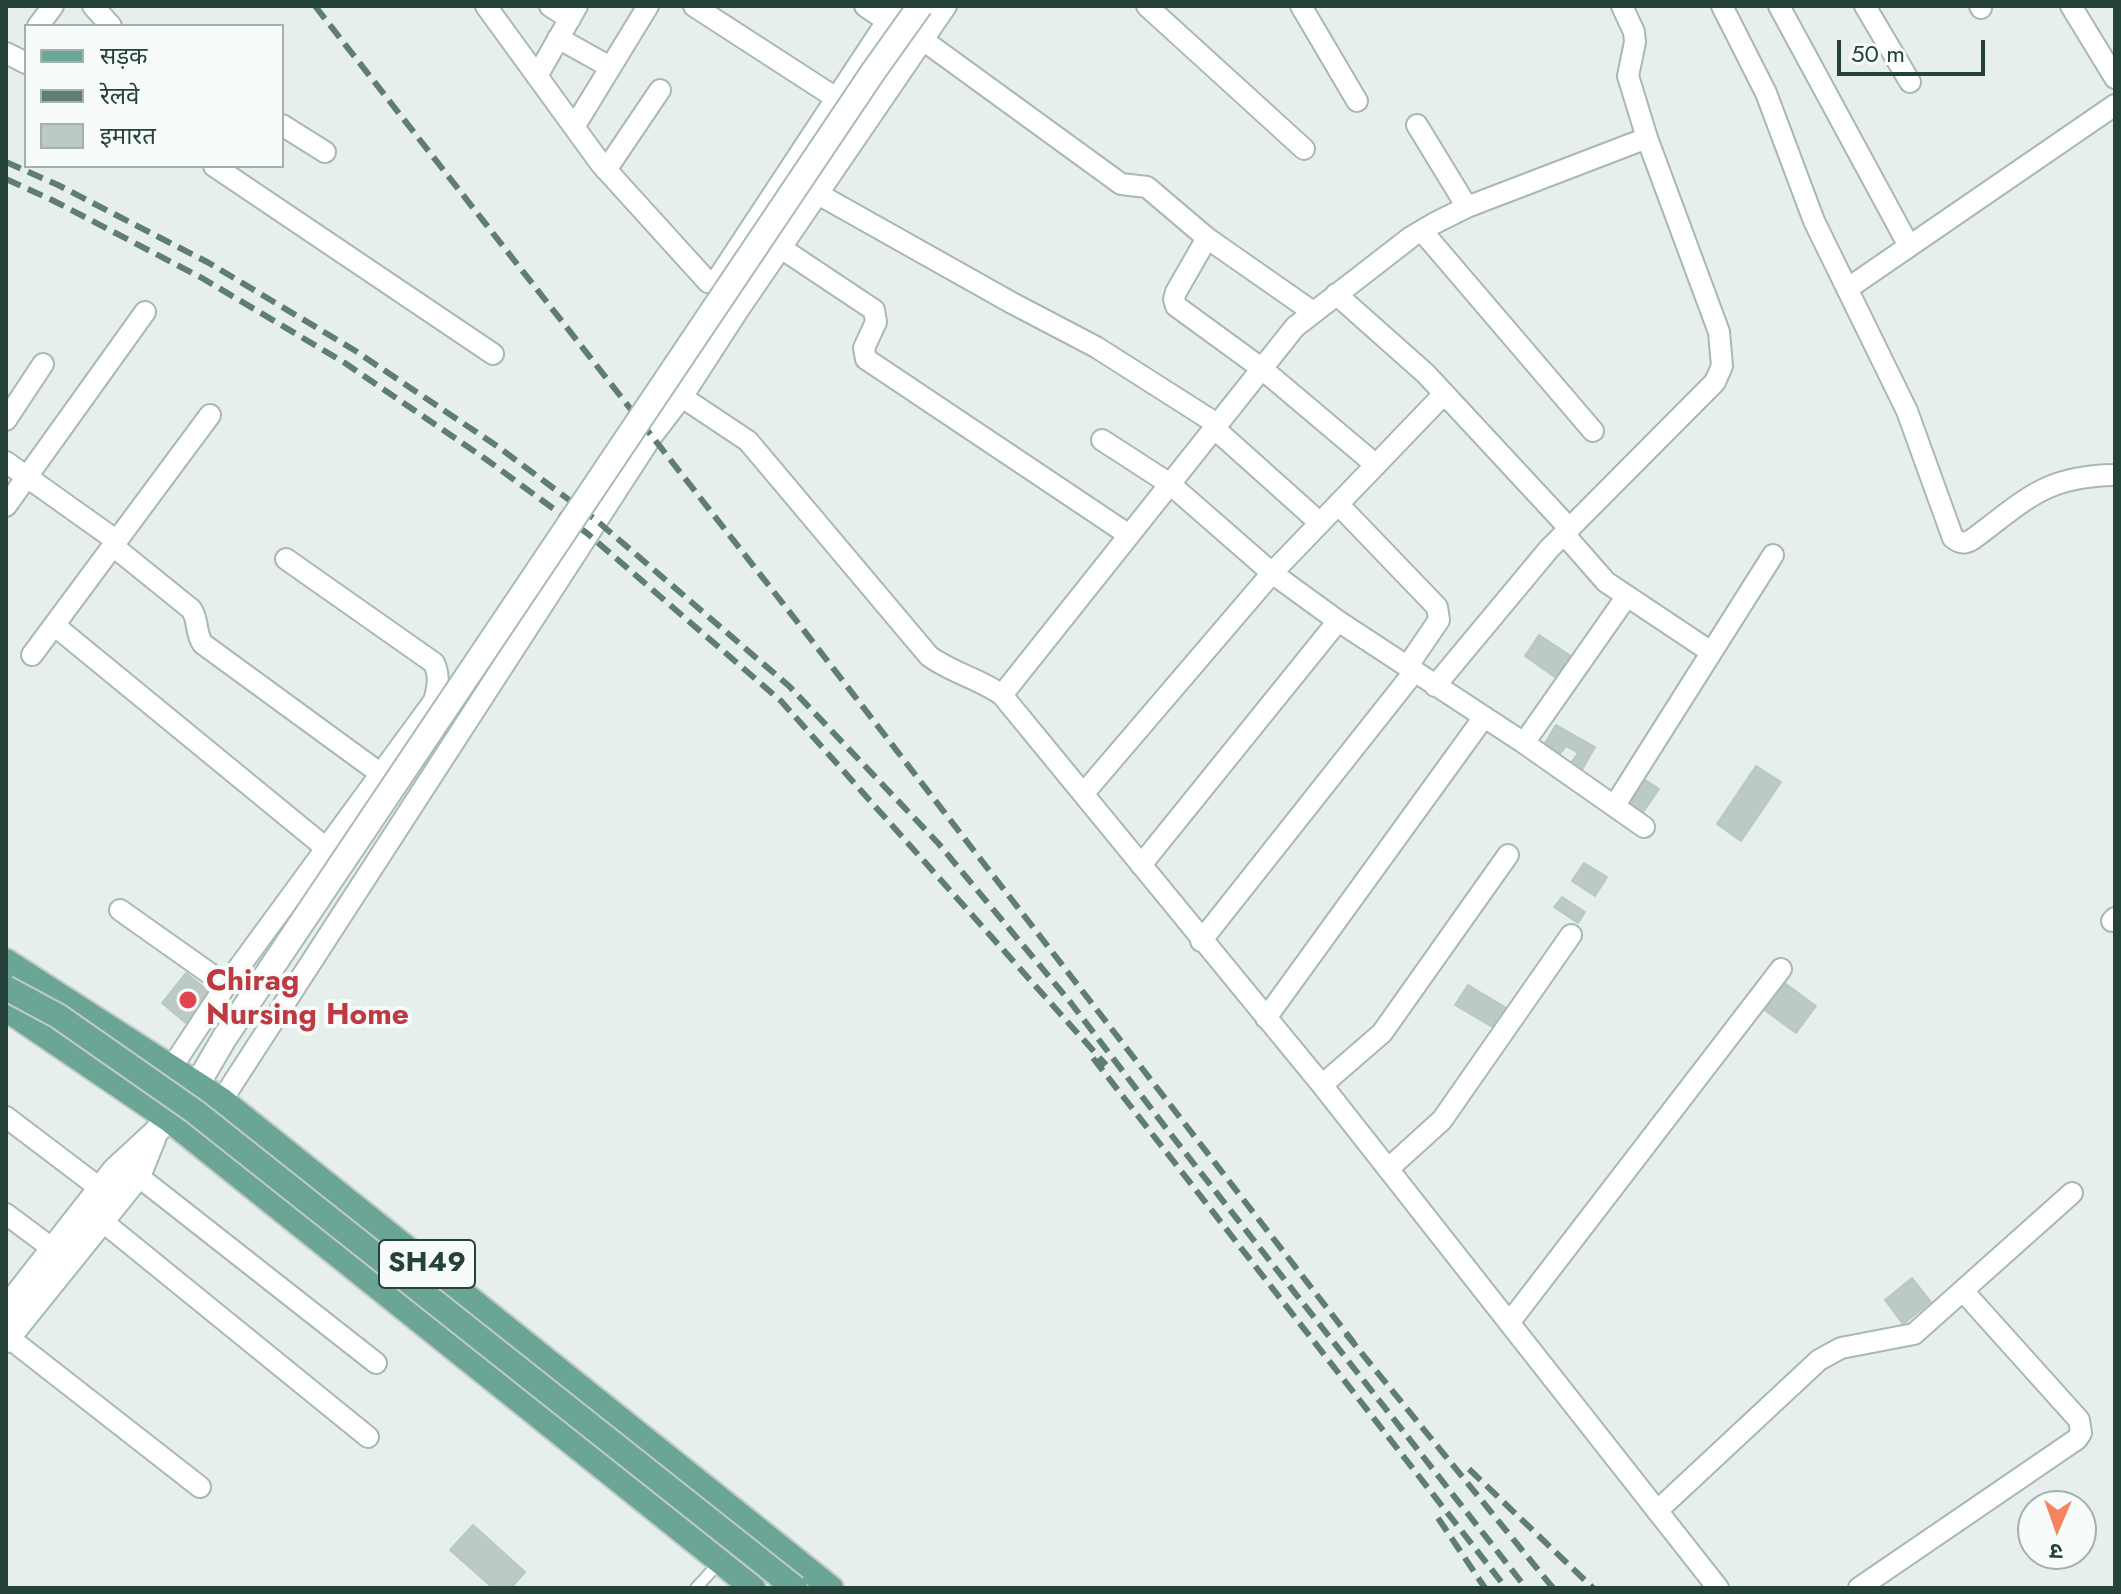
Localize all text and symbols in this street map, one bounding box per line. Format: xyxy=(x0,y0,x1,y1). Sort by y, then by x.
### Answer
legend xyxy=(24,24,284,168)
scale bar xyxy=(1841,24,1989,74)
text: 50 m xyxy=(1851,36,1905,71)
text: सड़क xyxy=(100,38,148,73)
text: रेलवे xyxy=(100,78,139,113)
text: इमारत xyxy=(100,118,156,153)
place label: Chirag Nursing Home xyxy=(206,965,409,1036)
marker: Chirag Nursing Home xyxy=(177,989,199,1011)
road number: SH49 xyxy=(379,1240,475,1288)
north arrow xyxy=(2017,1490,2097,1570)
text: उ xyxy=(2049,1536,2063,1568)

